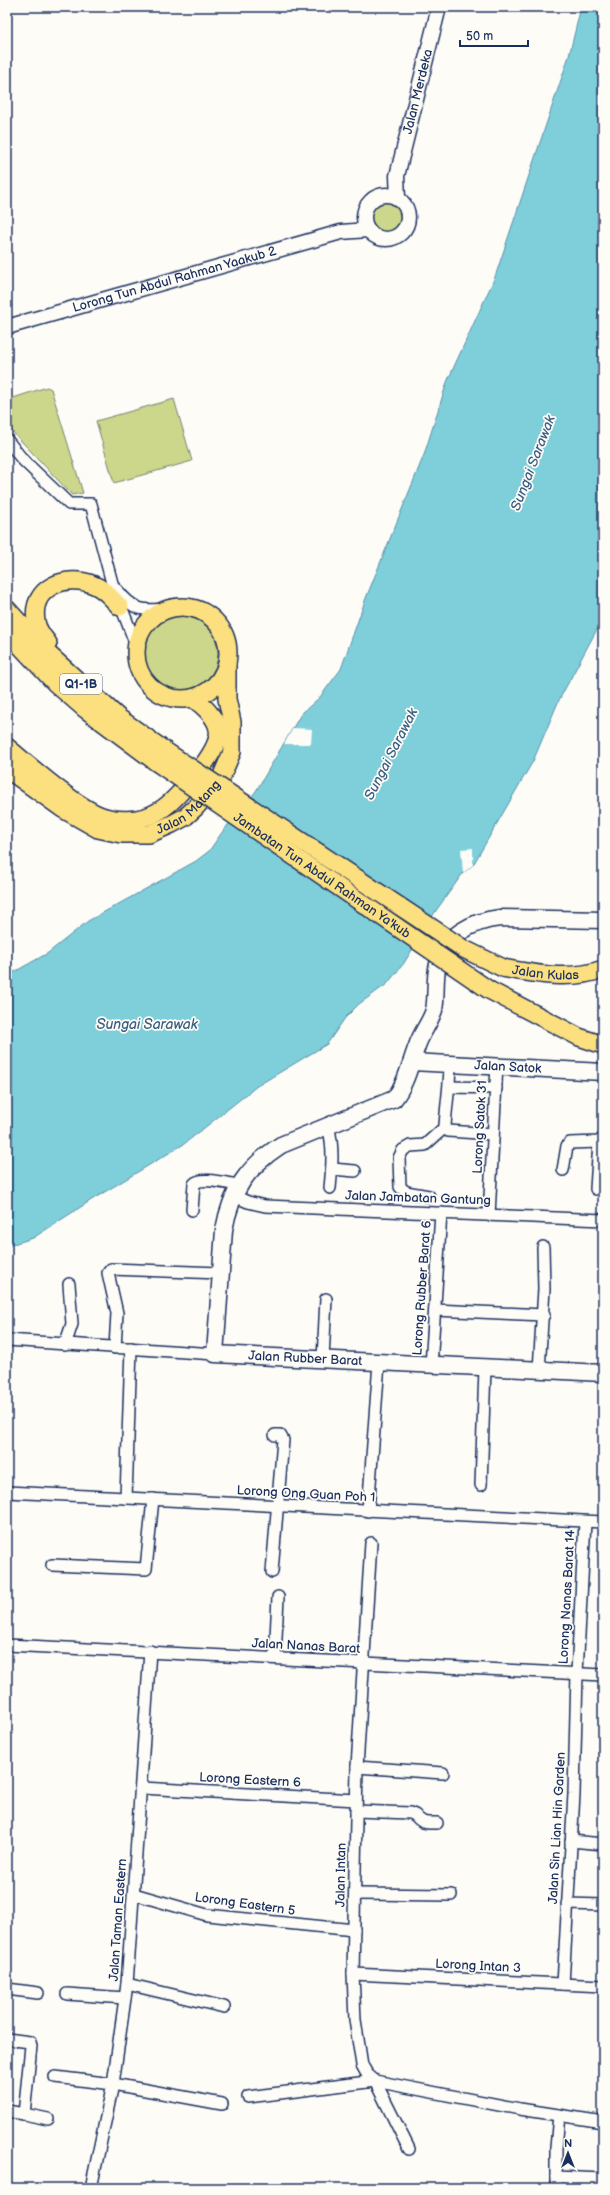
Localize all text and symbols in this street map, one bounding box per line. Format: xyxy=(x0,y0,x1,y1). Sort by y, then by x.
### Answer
scale bar xyxy=(460,22,528,48)
text: 50 m xyxy=(466,29,493,44)
street label: Jalan Merdeka xyxy=(400,47,436,136)
street label: Lorong Tun Abdul Rahman Yaakub 2 xyxy=(71,243,278,316)
water label: Sungai Sarawak xyxy=(507,412,559,513)
road number: Q1-1B xyxy=(60,674,102,694)
water label: Sungai Sarawak xyxy=(360,704,422,803)
street label: Jalan Matang xyxy=(154,777,224,838)
street label: Jambatan Tun Abdul Rahman Ya'kub xyxy=(230,809,414,942)
street label: Jalan Kulas xyxy=(511,962,580,984)
water label: Sungai Sarawak xyxy=(96,1016,199,1033)
street label: Jalan Satok xyxy=(474,1057,543,1077)
street label: Lorong Satok 31 xyxy=(470,1080,490,1174)
street label: Jalan Jambatan Gantung xyxy=(345,1187,491,1209)
street label: Lorong Rubber Barat 6 xyxy=(409,1220,435,1356)
street label: Jalan Rubber Barat xyxy=(248,1348,363,1369)
street label: Lorong Ong Guan Poh 1 xyxy=(236,1482,376,1506)
street label: Lorong Nanas Barat 14 xyxy=(555,1529,579,1665)
street label: Jalan Nanas Barat xyxy=(251,1635,361,1657)
street label: Jalan Sin Lian Hin Garden xyxy=(545,1751,569,1905)
street label: Lorong Eastern 6 xyxy=(199,1769,301,1791)
street label: Jalan Intan xyxy=(332,1843,350,1907)
street label: Jalan Taman Eastern xyxy=(106,1858,130,1982)
street label: Lorong Eastern 5 xyxy=(194,1889,296,1919)
street label: Lorong Intan 3 xyxy=(435,1956,521,1976)
north arrow xyxy=(548,2133,588,2173)
text: N xyxy=(564,2137,572,2150)

